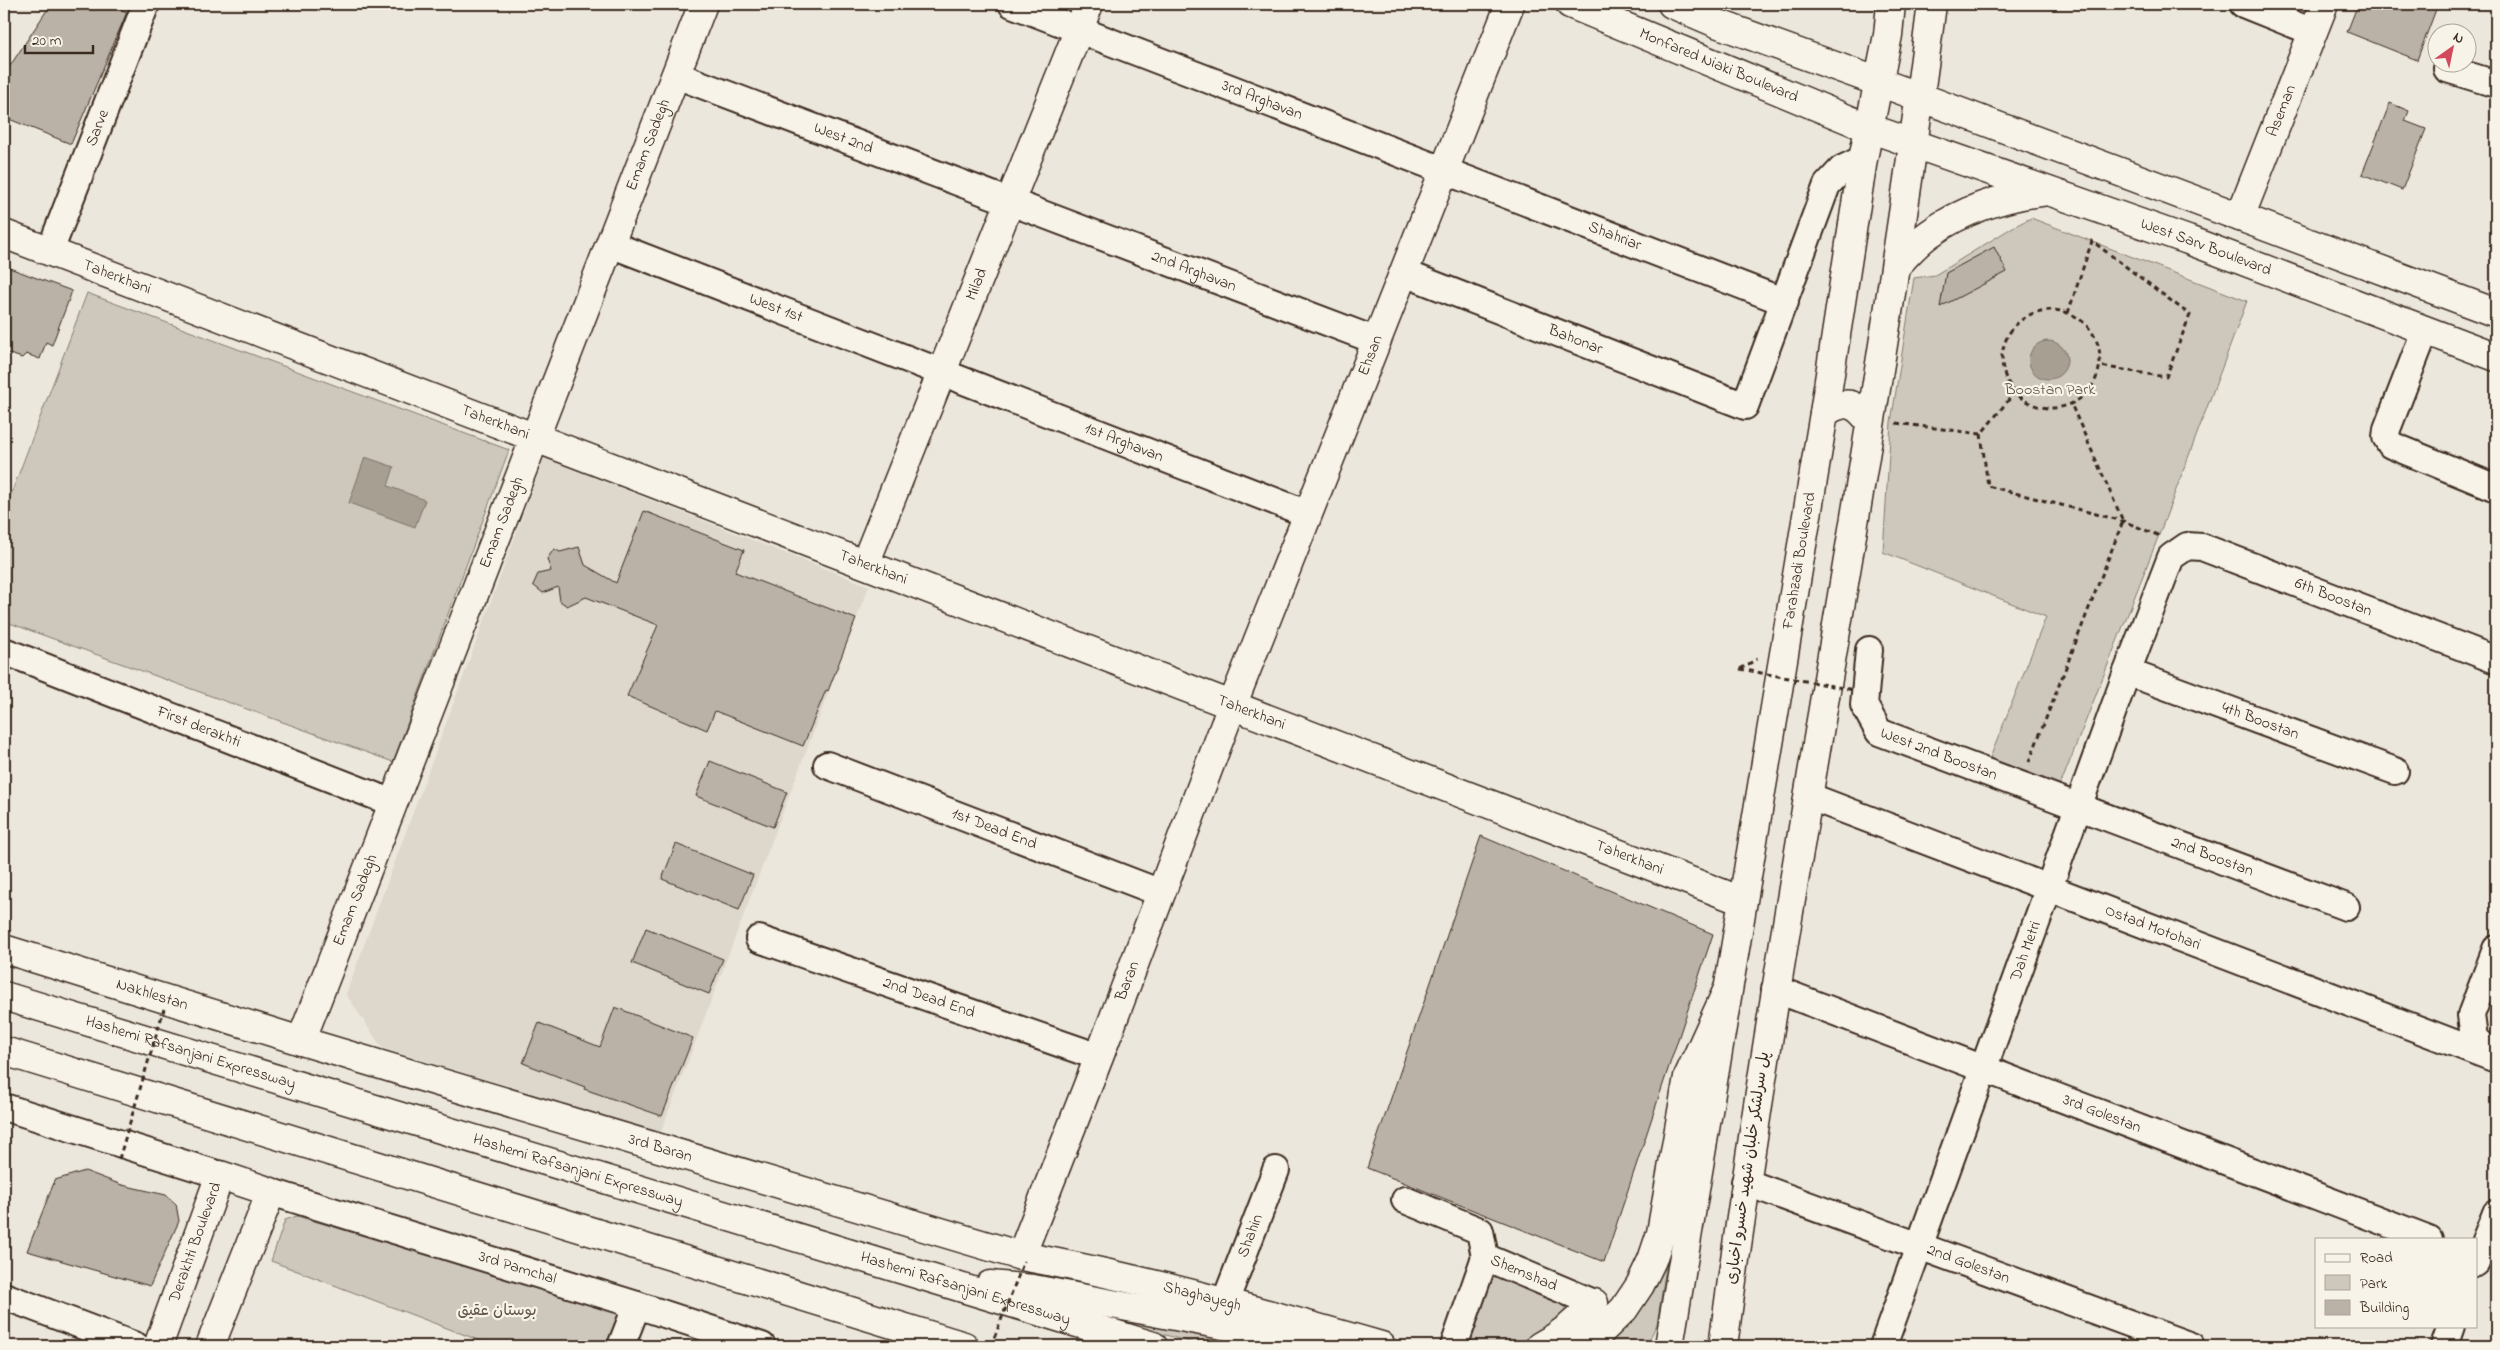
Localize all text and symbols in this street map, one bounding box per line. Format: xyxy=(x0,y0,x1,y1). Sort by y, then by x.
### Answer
scale bar xyxy=(25,22,92,54)
street label: Monfared Niaki Boulevard xyxy=(1635,22,1802,109)
north arrow xyxy=(2428,22,2478,72)
text: N xyxy=(2449,27,2468,50)
text: 20 m xyxy=(32,30,62,52)
street label: 3rd Arghavan xyxy=(1218,74,1306,127)
street label: Aseman xyxy=(2261,81,2303,141)
street label: Emam Sadegh xyxy=(620,96,677,194)
street label: Sarve xyxy=(80,105,116,150)
street label: West 2nd xyxy=(810,116,877,161)
street label: West Sarv Boulevard xyxy=(2137,212,2275,283)
street label: Shahriar xyxy=(1585,215,1645,258)
street label: 2nd Arghavan xyxy=(1148,244,1240,299)
street label: Taherkhani xyxy=(79,253,155,301)
street label: Milad xyxy=(960,265,994,304)
street label: West 1st xyxy=(746,287,807,330)
street label: Bahonar xyxy=(1544,318,1606,361)
street label: Ehsan xyxy=(1352,332,1390,380)
park label: Boostan Park xyxy=(2004,378,2096,402)
street label: Taherkhani xyxy=(457,398,533,447)
street label: 1st Arghavan xyxy=(1081,417,1167,469)
street label: Emam Sadegh xyxy=(473,473,531,572)
street label: Farahzadi Boulevard xyxy=(1776,491,1823,632)
street label: Taherkhani xyxy=(835,544,911,592)
street label: 6th Boostan xyxy=(2291,572,2376,623)
street label: Taherkhani xyxy=(1214,689,1289,737)
street label: 4th Boostan xyxy=(2218,696,2303,747)
street label: First derakhti xyxy=(152,699,244,754)
street label: West 2nd Boostan xyxy=(1877,722,2001,787)
street label: 1st Dead End xyxy=(948,802,1040,856)
street label: 2nd Boostan xyxy=(2168,830,2257,883)
street label: Taherkhani xyxy=(1592,834,1667,882)
street label: Emam Sadegh xyxy=(327,851,384,950)
street label: Ostad Motohari xyxy=(2101,898,2204,957)
street label: Dah Metri xyxy=(2004,918,2048,985)
street label: Baran xyxy=(1109,958,1146,1005)
street label: 2nd Dead End xyxy=(880,971,978,1025)
street label: Nakhlestan xyxy=(113,972,191,1017)
street label: Hashemi Rafsanjani Expressway xyxy=(83,1009,299,1096)
street label: پل سرلشکر خلبان شهید خسرو اخباری xyxy=(1720,1050,1776,1286)
street label: 3rd Golestan xyxy=(2059,1088,2145,1140)
street label: 3rd Baran xyxy=(626,1127,695,1169)
street label: Hashemi Rafsanjani Expressway xyxy=(470,1128,686,1214)
street label: Derakhti Boulevard xyxy=(162,1179,228,1307)
street label: Shahin xyxy=(1231,1210,1270,1261)
street label: 2nd Golestan xyxy=(1924,1238,2013,1290)
legend xyxy=(2315,1238,2478,1328)
street label: 3rd Pamchal xyxy=(476,1245,560,1291)
street label: Hashemi Rafsanjani Expressway xyxy=(857,1246,1074,1332)
text: Road xyxy=(2360,1247,2393,1269)
street label: Shemshad xyxy=(1486,1248,1561,1298)
text: Park xyxy=(2360,1273,2388,1295)
street label: Shaghayegh xyxy=(1161,1275,1244,1318)
text: Building xyxy=(2359,1297,2409,1320)
park label: بوستان عقیق xyxy=(457,1299,537,1323)

